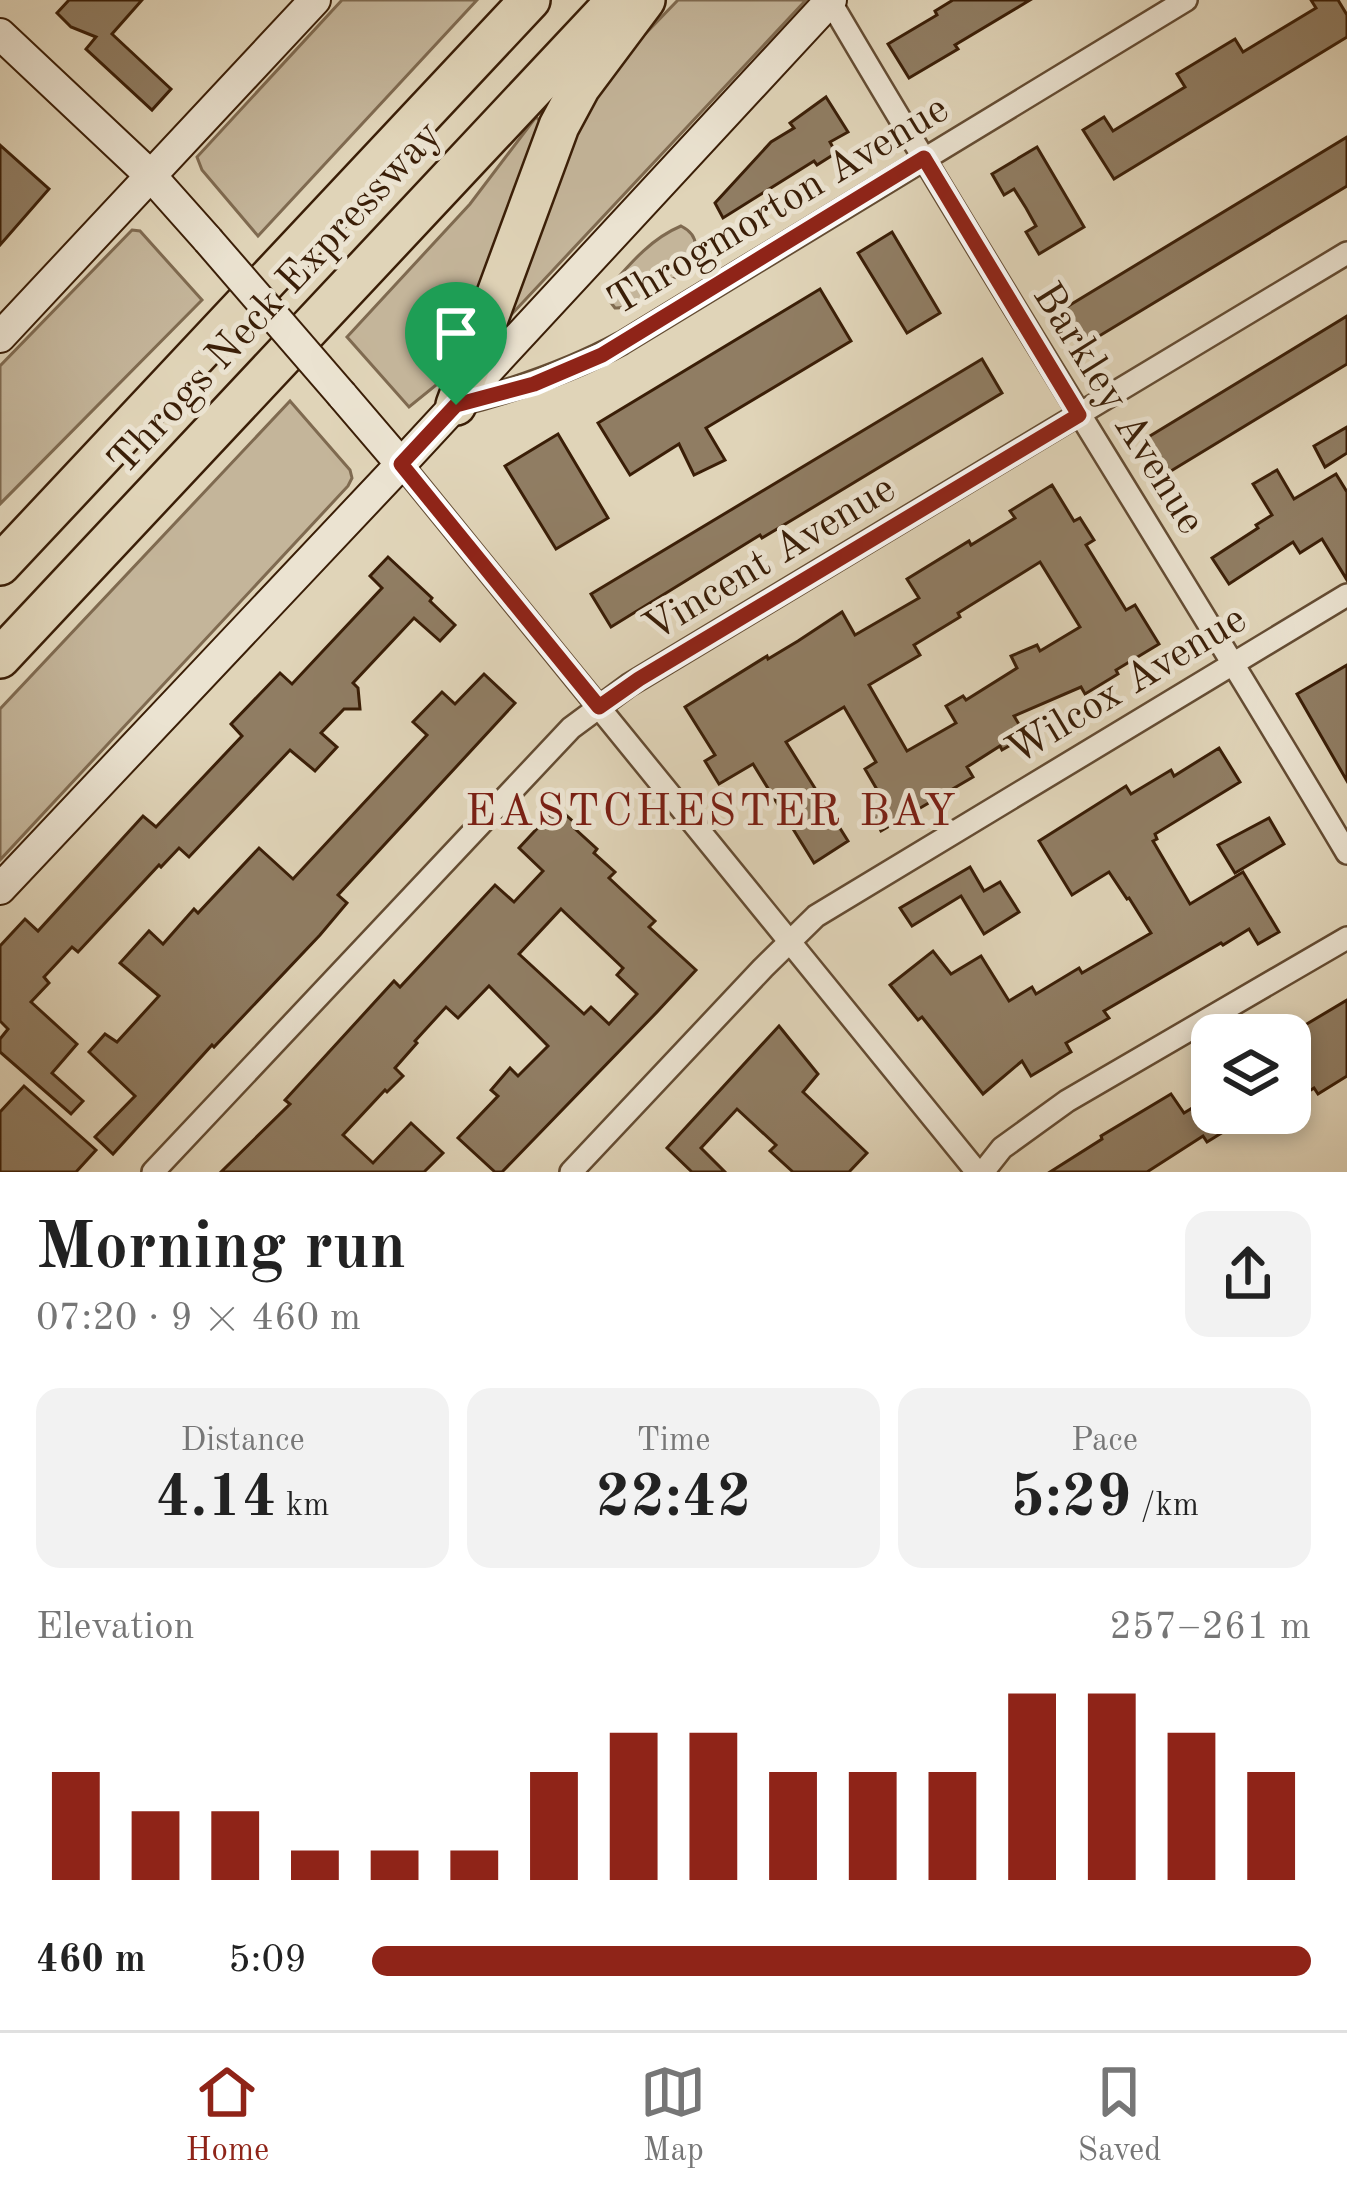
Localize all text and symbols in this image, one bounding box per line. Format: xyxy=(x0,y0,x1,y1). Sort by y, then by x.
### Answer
street label: Throgmorton Avenue xyxy=(602,88,956,324)
street label: Throgs Neck Expressway xyxy=(102,114,450,484)
street label: Barkley Avenue xyxy=(1024,276,1211,542)
pin xyxy=(405,282,507,405)
icon: arrive xyxy=(423,300,489,366)
street label: Vincent Avenue xyxy=(637,468,903,651)
street label: Wilcox Avenue xyxy=(1000,599,1254,774)
district label: EASTCHESTER BAY xyxy=(465,791,959,836)
map controls xyxy=(1191,1014,1311,1134)
button: layers xyxy=(1191,1014,1311,1134)
button: share xyxy=(1185,1211,1311,1337)
text: Morning run xyxy=(36,1217,406,1283)
text: 07:20 · 9 × 460 m xyxy=(36,1299,361,1338)
text: Distance xyxy=(180,1425,305,1458)
text: Time xyxy=(637,1425,710,1458)
text: Pace xyxy=(1071,1425,1138,1458)
text: 4.14 xyxy=(156,1469,277,1529)
text: 22:42 xyxy=(596,1469,752,1529)
text: 5:29 xyxy=(1010,1469,1131,1529)
text: km xyxy=(277,1490,329,1523)
text: /km xyxy=(1131,1490,1199,1523)
text: Elevation xyxy=(36,1608,195,1647)
text: 257–261 m xyxy=(1109,1608,1311,1647)
text: 460 m xyxy=(36,1941,146,1980)
text: 5:09 xyxy=(228,1941,307,1980)
tab: Home xyxy=(186,2059,269,2172)
tab: Map xyxy=(640,2059,706,2172)
tab: Saved xyxy=(1077,2059,1161,2172)

